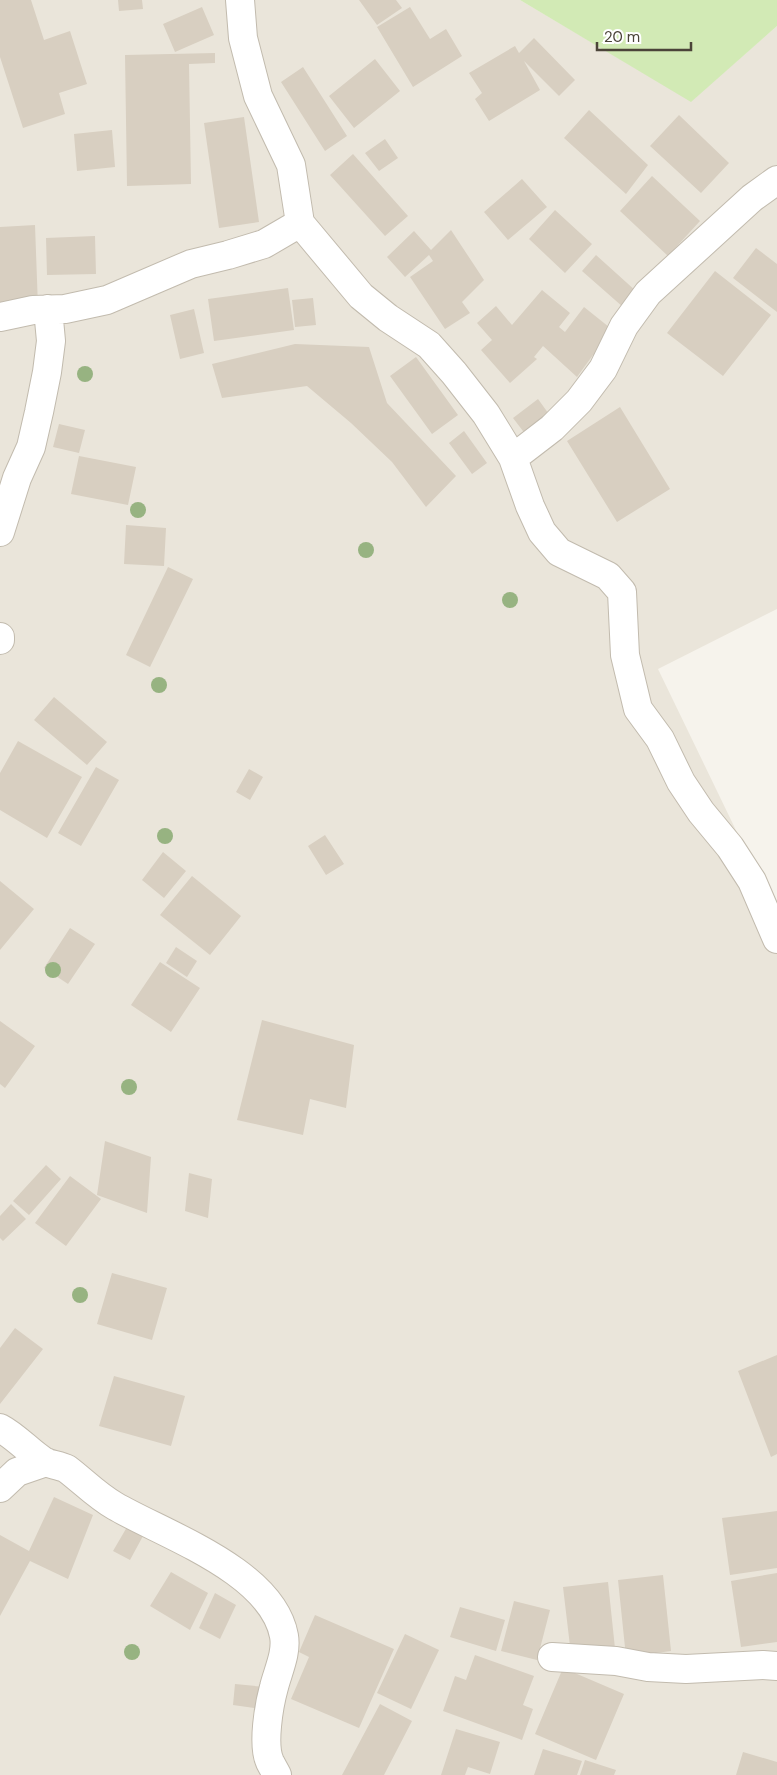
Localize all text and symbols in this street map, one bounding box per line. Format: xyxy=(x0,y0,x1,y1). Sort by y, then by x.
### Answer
scale bar xyxy=(597,20,691,52)
text: 20 m xyxy=(604,27,640,47)

